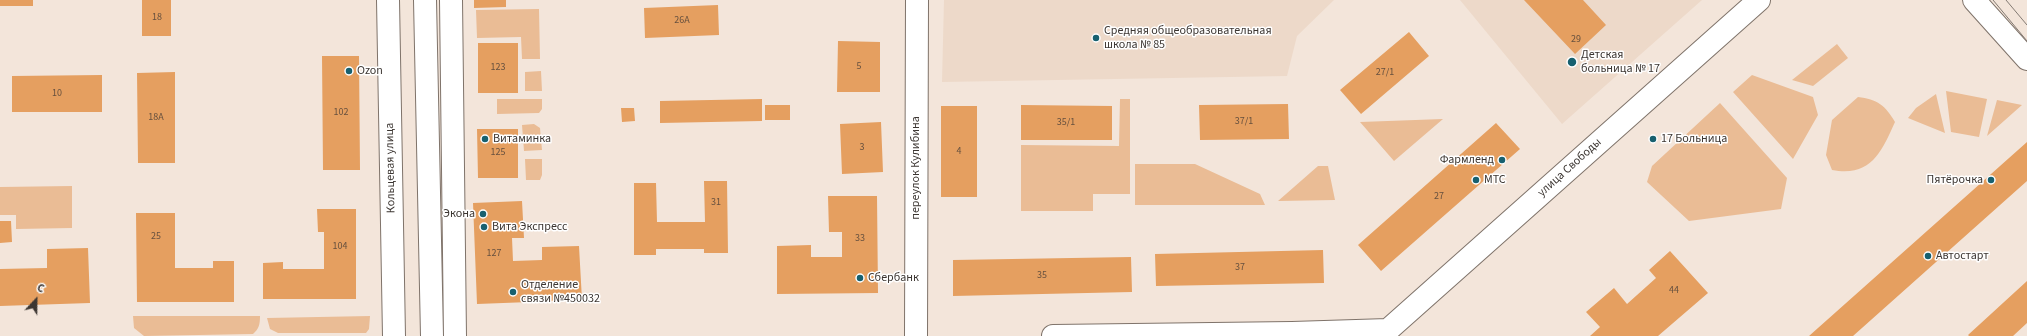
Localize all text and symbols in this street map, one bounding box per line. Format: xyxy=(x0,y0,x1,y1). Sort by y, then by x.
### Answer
house number: 18 xyxy=(152,12,162,24)
house number: 26А xyxy=(674,15,690,27)
place label: Средняя общеобразовательная школа № 85 xyxy=(1104,24,1272,52)
marker: Средняя общеобразовательная школа № 85 xyxy=(1091,33,1101,43)
house number: 29 xyxy=(1571,34,1581,46)
place label: Детская больница № 17 xyxy=(1581,48,1660,76)
marker: Детская больница № 17 xyxy=(1566,56,1578,68)
house number: 5 xyxy=(857,61,861,73)
house number: 123 xyxy=(491,62,505,74)
place label: Ozon xyxy=(357,64,383,78)
marker: Ozon xyxy=(344,66,354,76)
house number: 27/1 xyxy=(1376,67,1394,79)
house number: 10 xyxy=(52,88,62,100)
house number: 102 xyxy=(334,107,348,119)
house number: 18А xyxy=(148,112,164,124)
street label: переулок Кулибина xyxy=(909,116,923,220)
house number: 37/1 xyxy=(1235,116,1253,128)
house number: 35/1 xyxy=(1057,117,1075,129)
street label: Кольцевая улица xyxy=(383,123,399,213)
place label: Витаминка xyxy=(493,132,551,146)
place label: 17 Больница xyxy=(1661,132,1727,146)
marker: Витаминка xyxy=(480,134,490,144)
marker: 17 Больница xyxy=(1648,134,1658,144)
street label: улица Свободы xyxy=(1535,136,1605,200)
house number: 3 xyxy=(860,142,864,154)
house number: 4 xyxy=(957,146,961,158)
house number: 125 xyxy=(491,147,505,159)
place label: Фармленд xyxy=(1440,153,1494,167)
marker: Фармленд xyxy=(1497,155,1507,165)
place label: МТС xyxy=(1484,173,1506,187)
place label: Пятёрочка xyxy=(1927,173,1983,187)
marker: МТС xyxy=(1471,175,1481,185)
marker: Пятёрочка xyxy=(1986,175,1996,185)
house number: 27 xyxy=(1434,191,1444,203)
house number: 31 xyxy=(711,197,721,209)
place label: Экона xyxy=(443,207,475,221)
marker: Экона xyxy=(478,209,488,219)
place label: Вита Экспресс xyxy=(492,220,568,234)
marker: Вита Экспресс xyxy=(479,222,489,232)
house number: 25 xyxy=(151,231,161,243)
house number: 33 xyxy=(855,233,865,245)
house number: 104 xyxy=(333,241,347,253)
house number: 127 xyxy=(487,248,501,260)
place label: Автостарт xyxy=(1936,249,1989,263)
marker: Автостарт xyxy=(1923,251,1933,261)
house number: 37 xyxy=(1235,262,1245,274)
house number: 35 xyxy=(1037,270,1047,282)
place label: Сбербанк xyxy=(868,271,919,285)
marker: Сбербанк xyxy=(855,273,865,283)
place label: Отделение связи №450032 xyxy=(521,278,600,306)
north arrow xyxy=(16,280,56,320)
text: С xyxy=(35,280,46,297)
house number: 44 xyxy=(1669,285,1679,297)
marker: Отделение связи №450032 xyxy=(508,287,518,297)

